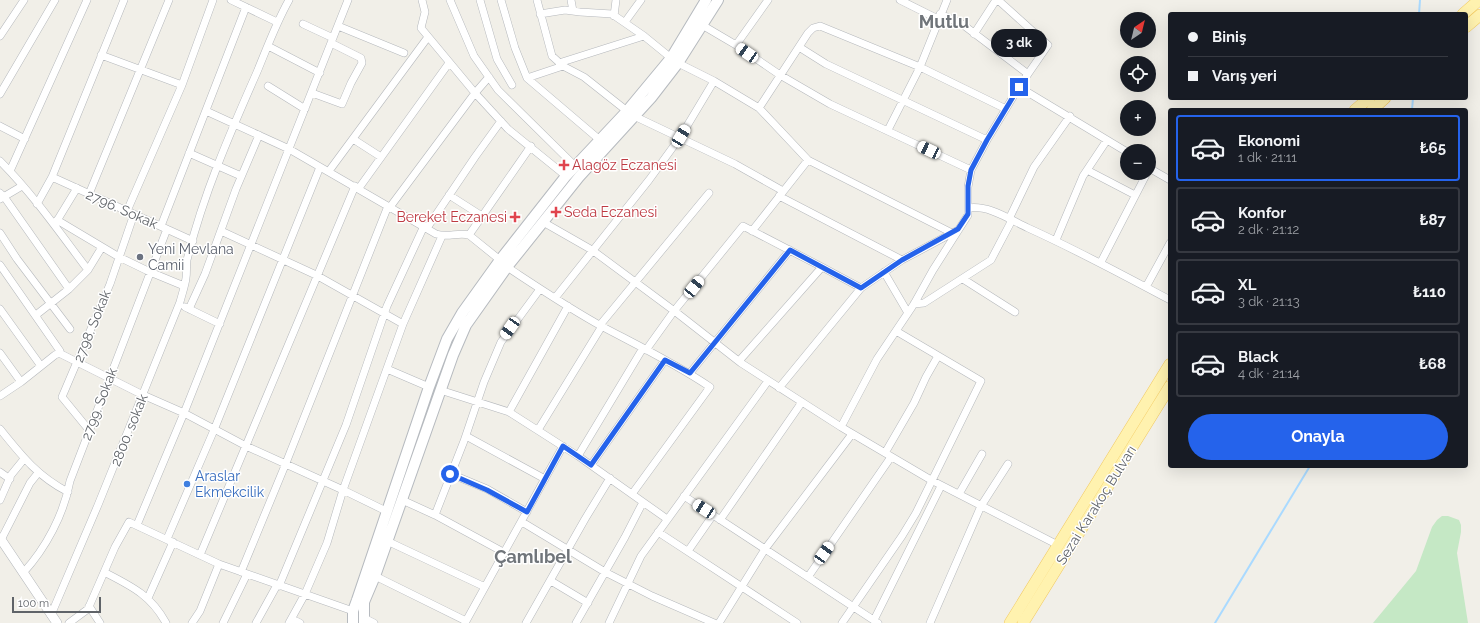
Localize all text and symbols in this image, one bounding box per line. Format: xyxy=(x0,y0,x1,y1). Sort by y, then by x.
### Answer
district label: Mutlu xyxy=(919,11,969,32)
north arrow xyxy=(1120,12,1156,48)
map controls xyxy=(1120,12,1156,180)
text: Biniş xyxy=(1212,28,1246,46)
callout: 3 dk xyxy=(991,29,1047,57)
text: 3 dk xyxy=(1006,35,1032,50)
car xyxy=(734,41,760,65)
button: locate xyxy=(1120,56,1156,92)
text: Varış yeri xyxy=(1212,67,1277,85)
route end xyxy=(1010,78,1028,96)
button: + xyxy=(1120,100,1156,136)
car xyxy=(670,123,692,149)
icon: car xyxy=(1190,130,1226,166)
text: Ekonomi xyxy=(1238,132,1300,150)
car xyxy=(916,139,942,161)
text: ₺65 xyxy=(1420,139,1446,157)
button: − xyxy=(1120,144,1156,180)
text: 1 dk · 21:11 xyxy=(1238,150,1297,165)
place label: Alagöz Eczanesi xyxy=(572,157,677,173)
marker: Alagöz Eczanesi xyxy=(559,160,569,170)
street label: 2796. Sokak xyxy=(84,186,161,232)
icon: car xyxy=(1190,202,1226,238)
place label: Seda Eczanesi xyxy=(564,204,657,220)
text: Konfor xyxy=(1238,204,1286,222)
marker: Seda Eczanesi xyxy=(551,207,561,217)
place label: Bereket Eczanesi xyxy=(396,209,507,225)
text: ₺87 xyxy=(1420,211,1446,229)
marker: Bereket Eczanesi xyxy=(510,212,520,222)
text: 2 dk · 21:12 xyxy=(1238,222,1299,237)
place label: Yeni Mevlana Camii xyxy=(148,241,234,273)
marker: Yeni Mevlana Camii xyxy=(135,252,145,262)
car xyxy=(682,274,706,300)
icon: car xyxy=(1190,274,1226,310)
text: XL xyxy=(1238,276,1256,294)
text: ₺110 xyxy=(1413,283,1446,301)
street label: 2798. Sokak xyxy=(70,287,114,365)
text: 3 dk · 21:13 xyxy=(1238,294,1300,309)
car xyxy=(498,315,522,341)
icon: car xyxy=(1190,346,1226,382)
text: Black xyxy=(1238,348,1278,366)
text: ₺68 xyxy=(1419,355,1446,373)
street label: 2799. Sokak xyxy=(78,365,120,443)
text: 4 dk · 21:14 xyxy=(1238,366,1300,381)
street label: 2800. sokak xyxy=(107,391,151,468)
button: Onayla xyxy=(1188,414,1448,460)
street label: Sezai Karakoç Bulvarı xyxy=(1053,442,1139,568)
route start xyxy=(441,465,459,483)
place label: Araslar Ekmekcilik xyxy=(195,468,265,500)
marker: Araslar Ekmekcilik xyxy=(182,479,192,489)
car xyxy=(691,497,717,521)
car xyxy=(812,540,836,566)
district label: Çamlıbel xyxy=(494,546,572,567)
scale bar xyxy=(12,595,101,614)
text: 100 m xyxy=(18,597,49,610)

